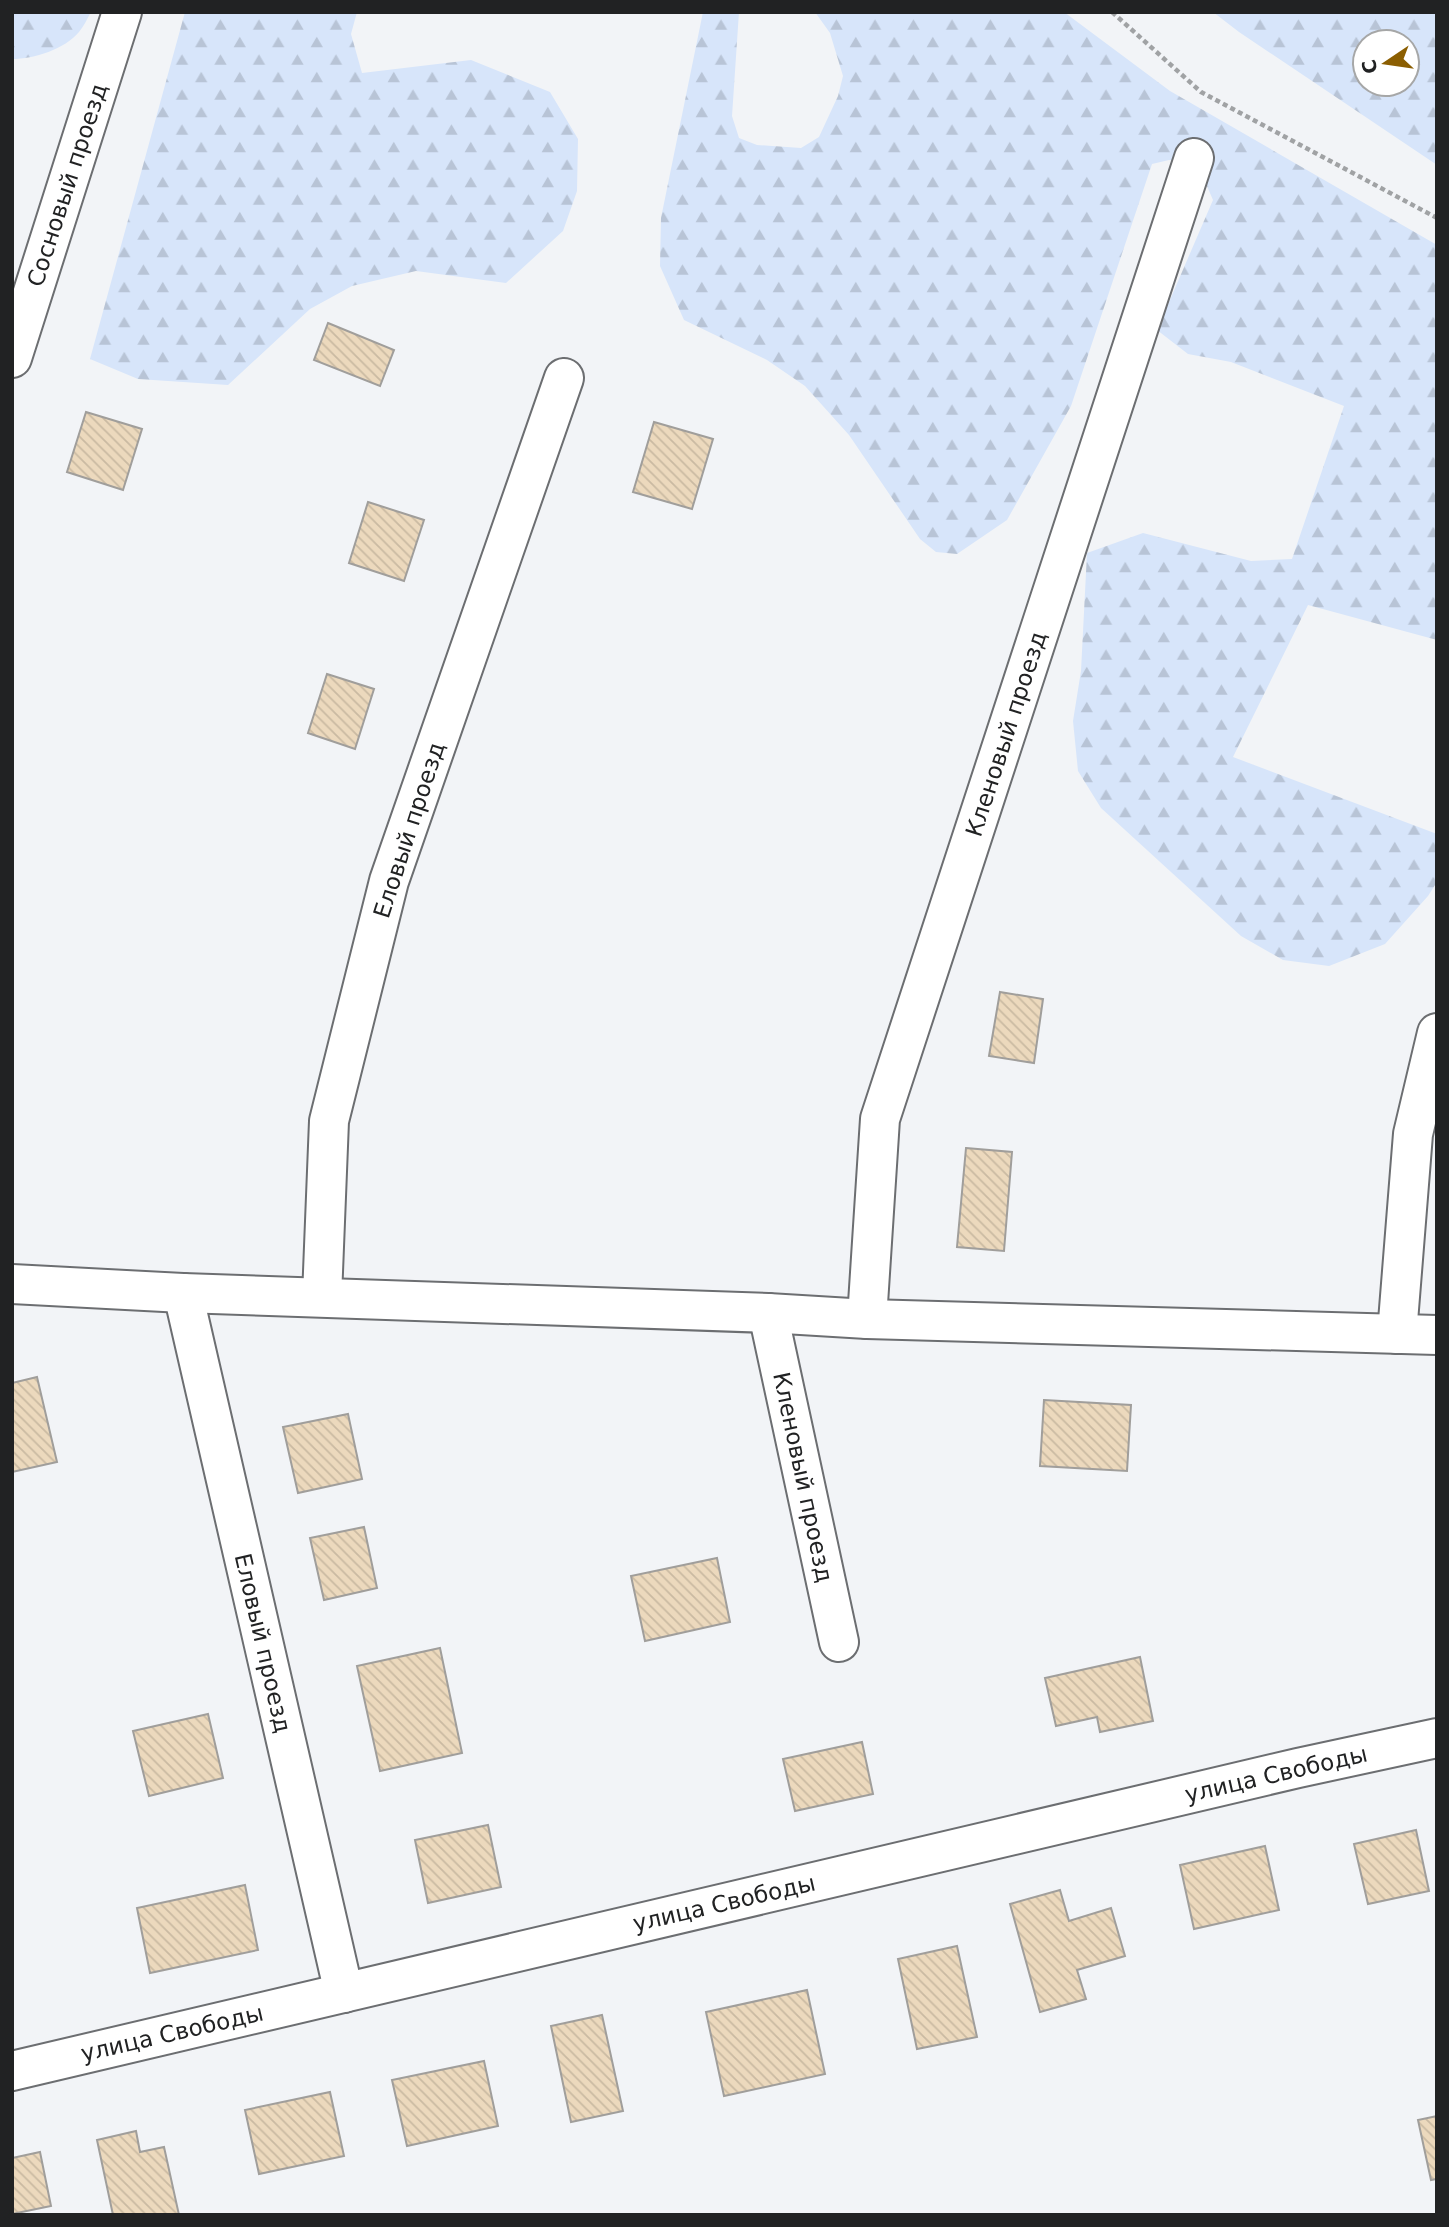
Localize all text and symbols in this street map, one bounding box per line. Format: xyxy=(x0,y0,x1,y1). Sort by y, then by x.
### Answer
north arrow xyxy=(1351,28,1421,98)
text: С xyxy=(1357,58,1382,76)
street label: Сосновый проезд xyxy=(22,80,112,290)
street label: Кленовый проезд xyxy=(961,628,1051,840)
street label: Еловый проезд xyxy=(368,739,450,921)
street label: Кленовый проезд xyxy=(768,1370,838,1584)
street label: Еловый проезд xyxy=(230,1551,296,1735)
street label: улица Свободы xyxy=(1182,1740,1370,1808)
street label: улица Свободы xyxy=(630,1869,818,1937)
street label: улица Свободы xyxy=(78,1999,266,2067)

